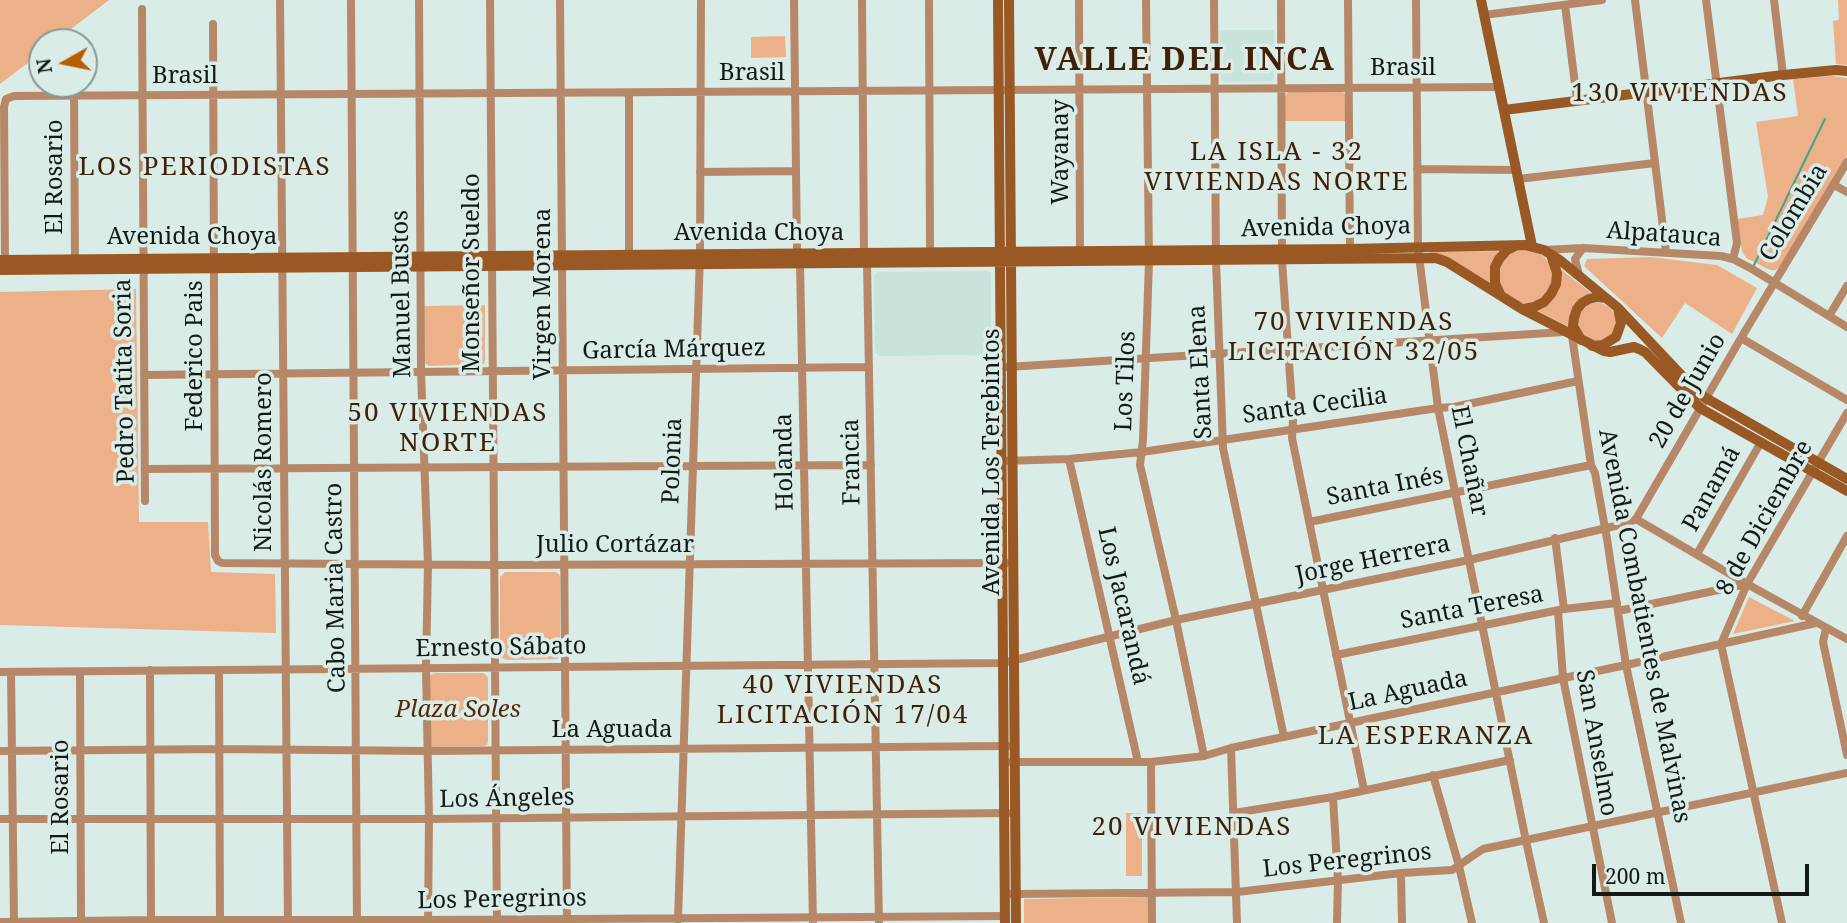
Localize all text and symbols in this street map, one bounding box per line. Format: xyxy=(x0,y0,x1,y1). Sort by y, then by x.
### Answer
north arrow xyxy=(28,28,98,98)
district label: VALLE DEL INCA xyxy=(1036,42,1334,80)
street label: Brasil xyxy=(1370,54,1436,82)
text: N xyxy=(30,57,58,75)
street label: Brasil xyxy=(719,59,785,87)
street label: Brasil xyxy=(152,62,218,90)
district label: 130 VIVIENDAS xyxy=(1573,78,1787,110)
street label: Wayanay xyxy=(1047,99,1075,205)
street label: El Rosario xyxy=(41,119,69,235)
district label: LA ISLA - 32 VIVIENDAS NORTE xyxy=(1146,137,1408,198)
district label: LOS PERIODISTAS xyxy=(80,152,330,184)
street label: Colombia xyxy=(1754,159,1834,267)
street label: Monseñor Sueldo xyxy=(458,173,486,373)
street label: Virgen Morena xyxy=(529,208,557,380)
street label: Manuel Bustos xyxy=(386,210,418,378)
street label: Avenida Choya xyxy=(1241,212,1411,244)
street label: Alpatauca xyxy=(1606,217,1722,253)
street label: Avenida Choya xyxy=(674,219,844,247)
street label: Avenida Choya xyxy=(107,223,277,251)
street label: Pedro Tatita Soria xyxy=(109,278,141,484)
street label: Federico Pais xyxy=(181,280,209,432)
street label: Santa Elena xyxy=(1183,304,1219,440)
district label: 70 VIVIENDAS LICITACIÓN 32/05 xyxy=(1230,307,1478,368)
street label: Avenida Los Terebintos xyxy=(978,328,1006,596)
street label: 20 de Junio xyxy=(1644,329,1732,453)
street label: Los Tilos xyxy=(1110,330,1142,432)
street label: García Márquez xyxy=(582,334,766,366)
street label: Nicolás Romero xyxy=(250,372,278,552)
street label: Santa Cecilia xyxy=(1241,382,1389,430)
district label: 50 VIVIENDAS NORTE xyxy=(349,398,547,460)
street label: El Chañar xyxy=(1444,403,1494,519)
street label: Holanda xyxy=(770,413,800,511)
street label: Polonia xyxy=(657,417,689,505)
street label: Francia xyxy=(837,418,867,506)
street label: Avenida Combatientes de Malvinas xyxy=(1592,427,1696,825)
street label: 8 de Diciembre xyxy=(1711,436,1819,600)
street label: Panamá xyxy=(1677,441,1747,537)
street label: Santa Inés xyxy=(1324,462,1446,512)
street label: Cabo Maria Castro xyxy=(320,483,352,693)
street label: Los Jacarandá xyxy=(1091,524,1155,688)
street label: Jorge Herrera xyxy=(1293,530,1453,590)
street label: Julio Cortázar xyxy=(536,531,694,559)
street label: Santa Teresa xyxy=(1398,580,1546,636)
street label: Ernesto Sábato xyxy=(415,632,587,664)
street label: La Aguada xyxy=(1346,664,1470,718)
street label: San Anselmo xyxy=(1569,667,1623,819)
district label: 40 VIVIENDAS LICITACIÓN 17/04 xyxy=(719,670,967,732)
park label: Plaza Soles xyxy=(395,696,521,724)
street label: La Aguada xyxy=(551,716,673,744)
district label: LA ESPERANZA xyxy=(1319,721,1533,753)
street label: El Rosario xyxy=(47,739,75,855)
street label: Los Ángeles xyxy=(439,783,575,815)
district label: 20 VIVIENDAS xyxy=(1093,812,1291,844)
street label: Los Peregrinos xyxy=(1261,838,1433,884)
scale bar xyxy=(1595,850,1812,894)
text: 200 m xyxy=(1605,862,1666,890)
street label: Los Peregrinos xyxy=(417,884,587,916)

